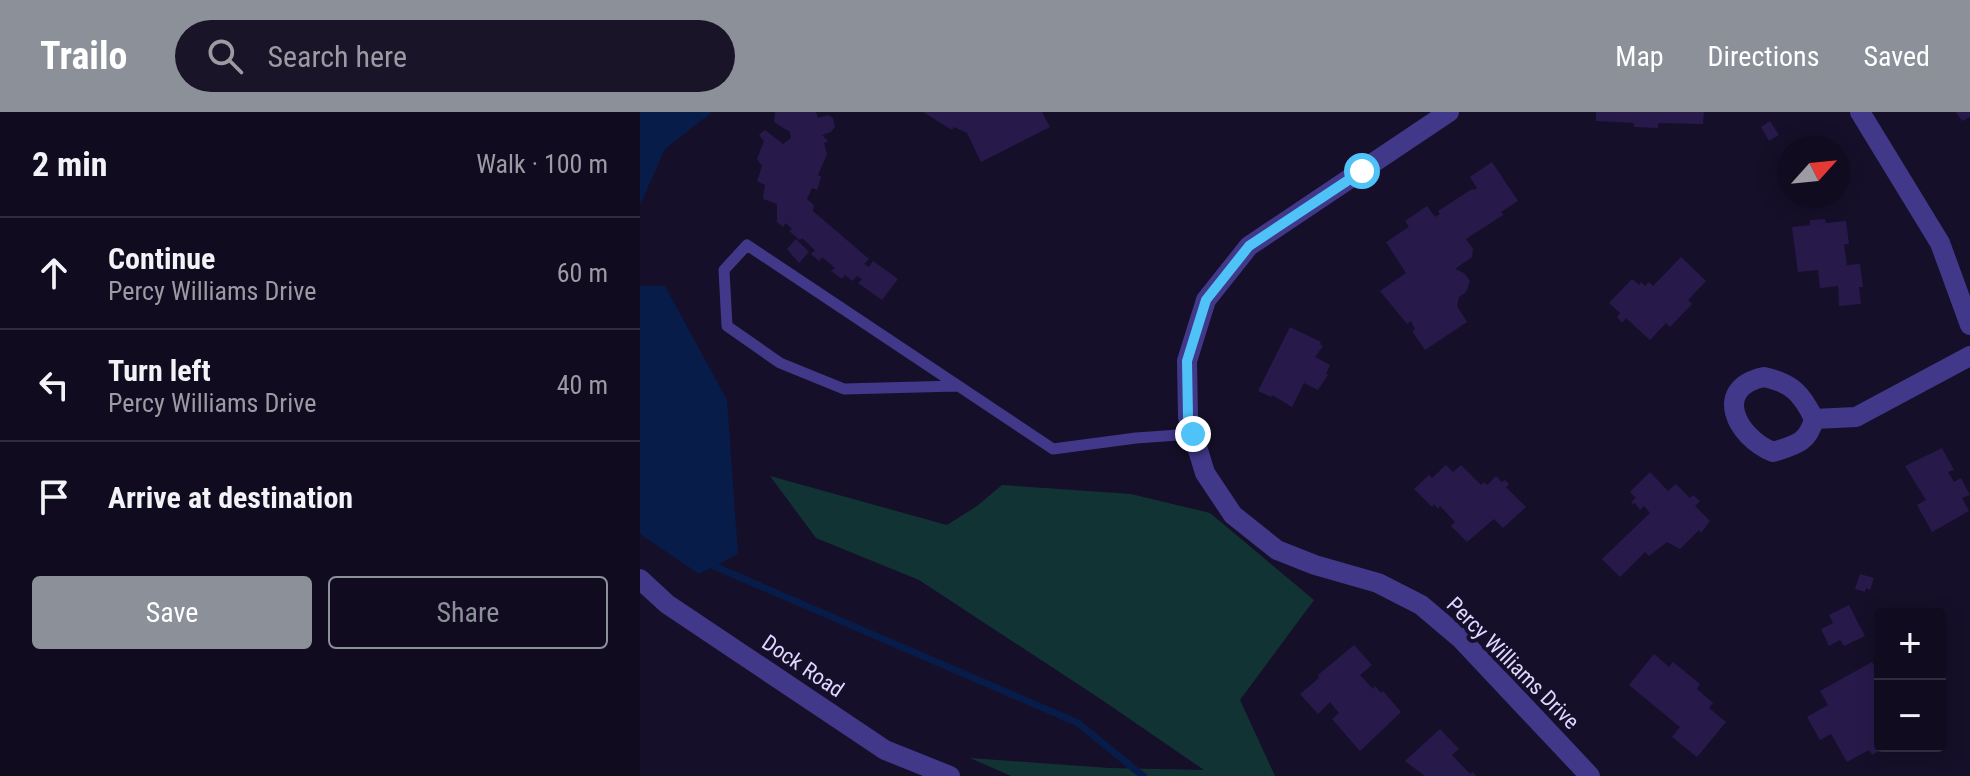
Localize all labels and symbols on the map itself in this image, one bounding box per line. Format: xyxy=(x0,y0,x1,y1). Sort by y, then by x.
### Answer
north arrow xyxy=(1778,136,1850,208)
route start xyxy=(1344,153,1380,189)
route end xyxy=(1175,416,1211,452)
street label: Percy Williams Drive xyxy=(1442,592,1584,734)
street label: Dock Road xyxy=(757,630,849,702)

